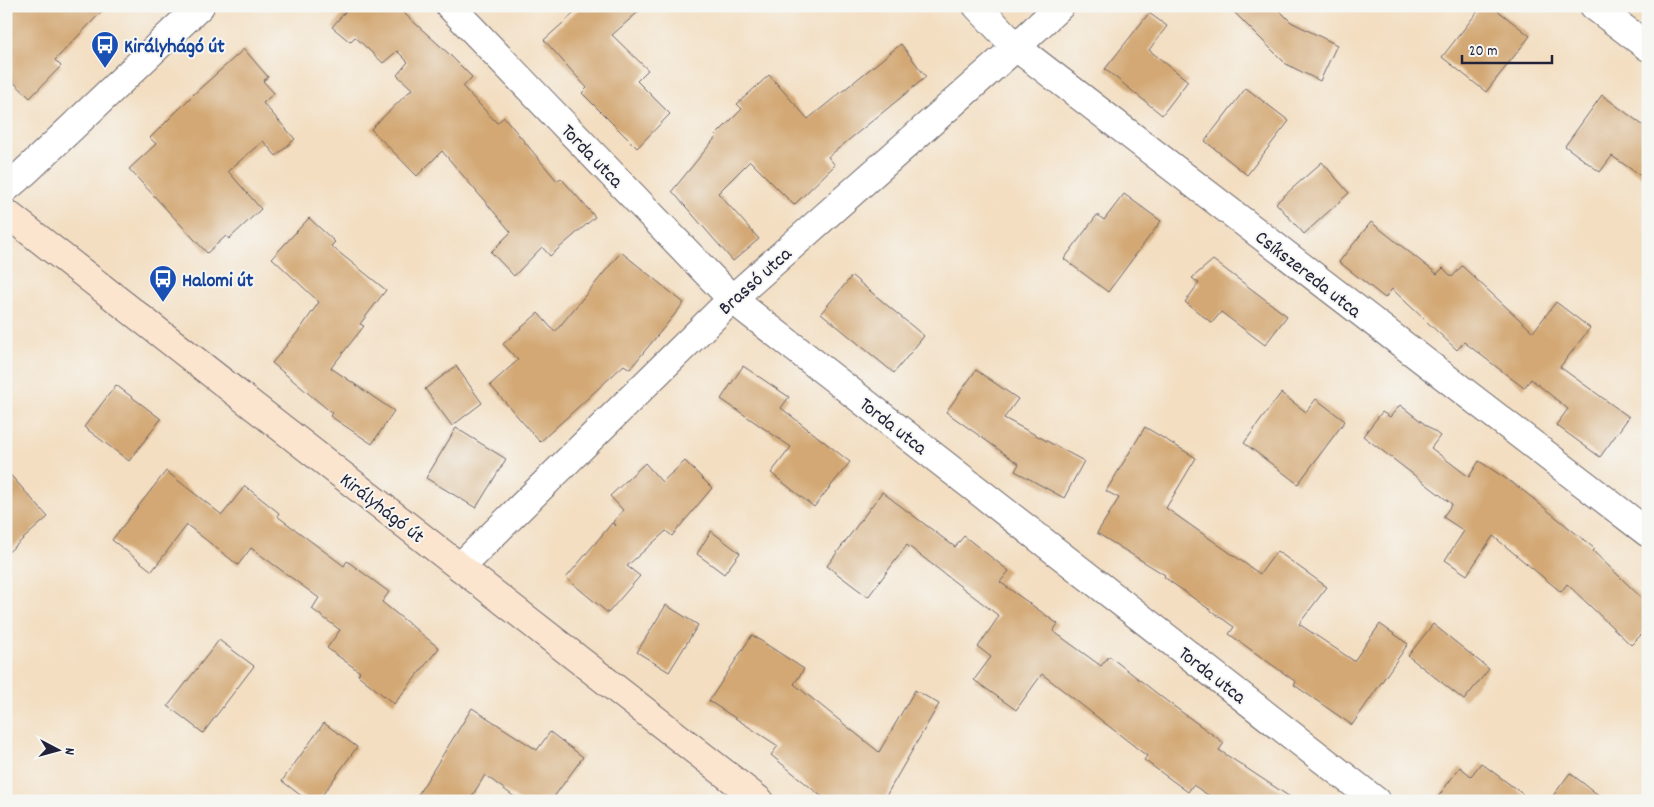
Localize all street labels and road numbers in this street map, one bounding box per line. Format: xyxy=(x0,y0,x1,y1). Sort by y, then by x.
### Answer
street label: Torda utca xyxy=(553,119,629,196)
street label: Csíkszereda utca xyxy=(1248,225,1367,326)
street label: Brassó utca xyxy=(713,241,799,323)
street label: Torda utca xyxy=(852,392,932,463)
street label: Királyhágó út xyxy=(333,467,429,551)
street label: Torda utca xyxy=(1171,641,1251,712)

